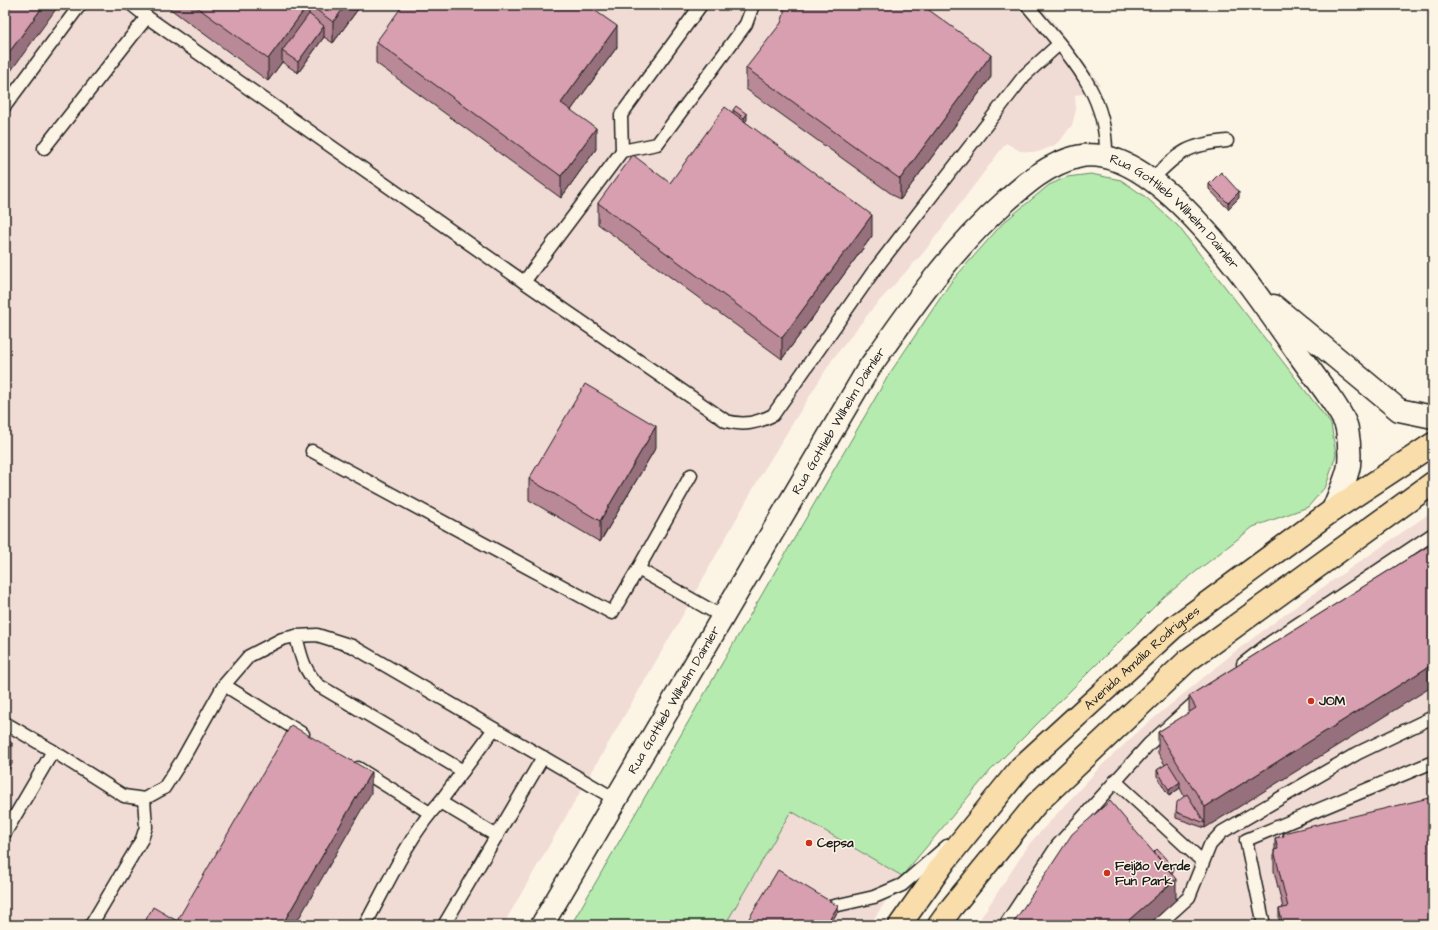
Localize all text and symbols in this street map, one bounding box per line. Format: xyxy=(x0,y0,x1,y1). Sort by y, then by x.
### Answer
street label: Rua Gottlieb Wilhelm Daimler xyxy=(1107,150,1243,273)
street label: Rua Gottlieb Wilhelm Daimler xyxy=(788,344,890,498)
street label: Avenida Amália Rodrigues xyxy=(1080,602,1204,714)
street label: Rua Gottlieb Wilhelm Daimler xyxy=(624,623,725,777)
place label: JOM xyxy=(1318,692,1346,710)
marker: JOM xyxy=(1306,696,1316,706)
place label: Cepsa xyxy=(817,834,854,853)
marker: Cepsa xyxy=(804,838,814,848)
place label: Feijão Verde Fun Park xyxy=(1115,857,1191,890)
marker: Feijão Verde Fun Park xyxy=(1102,868,1112,878)

